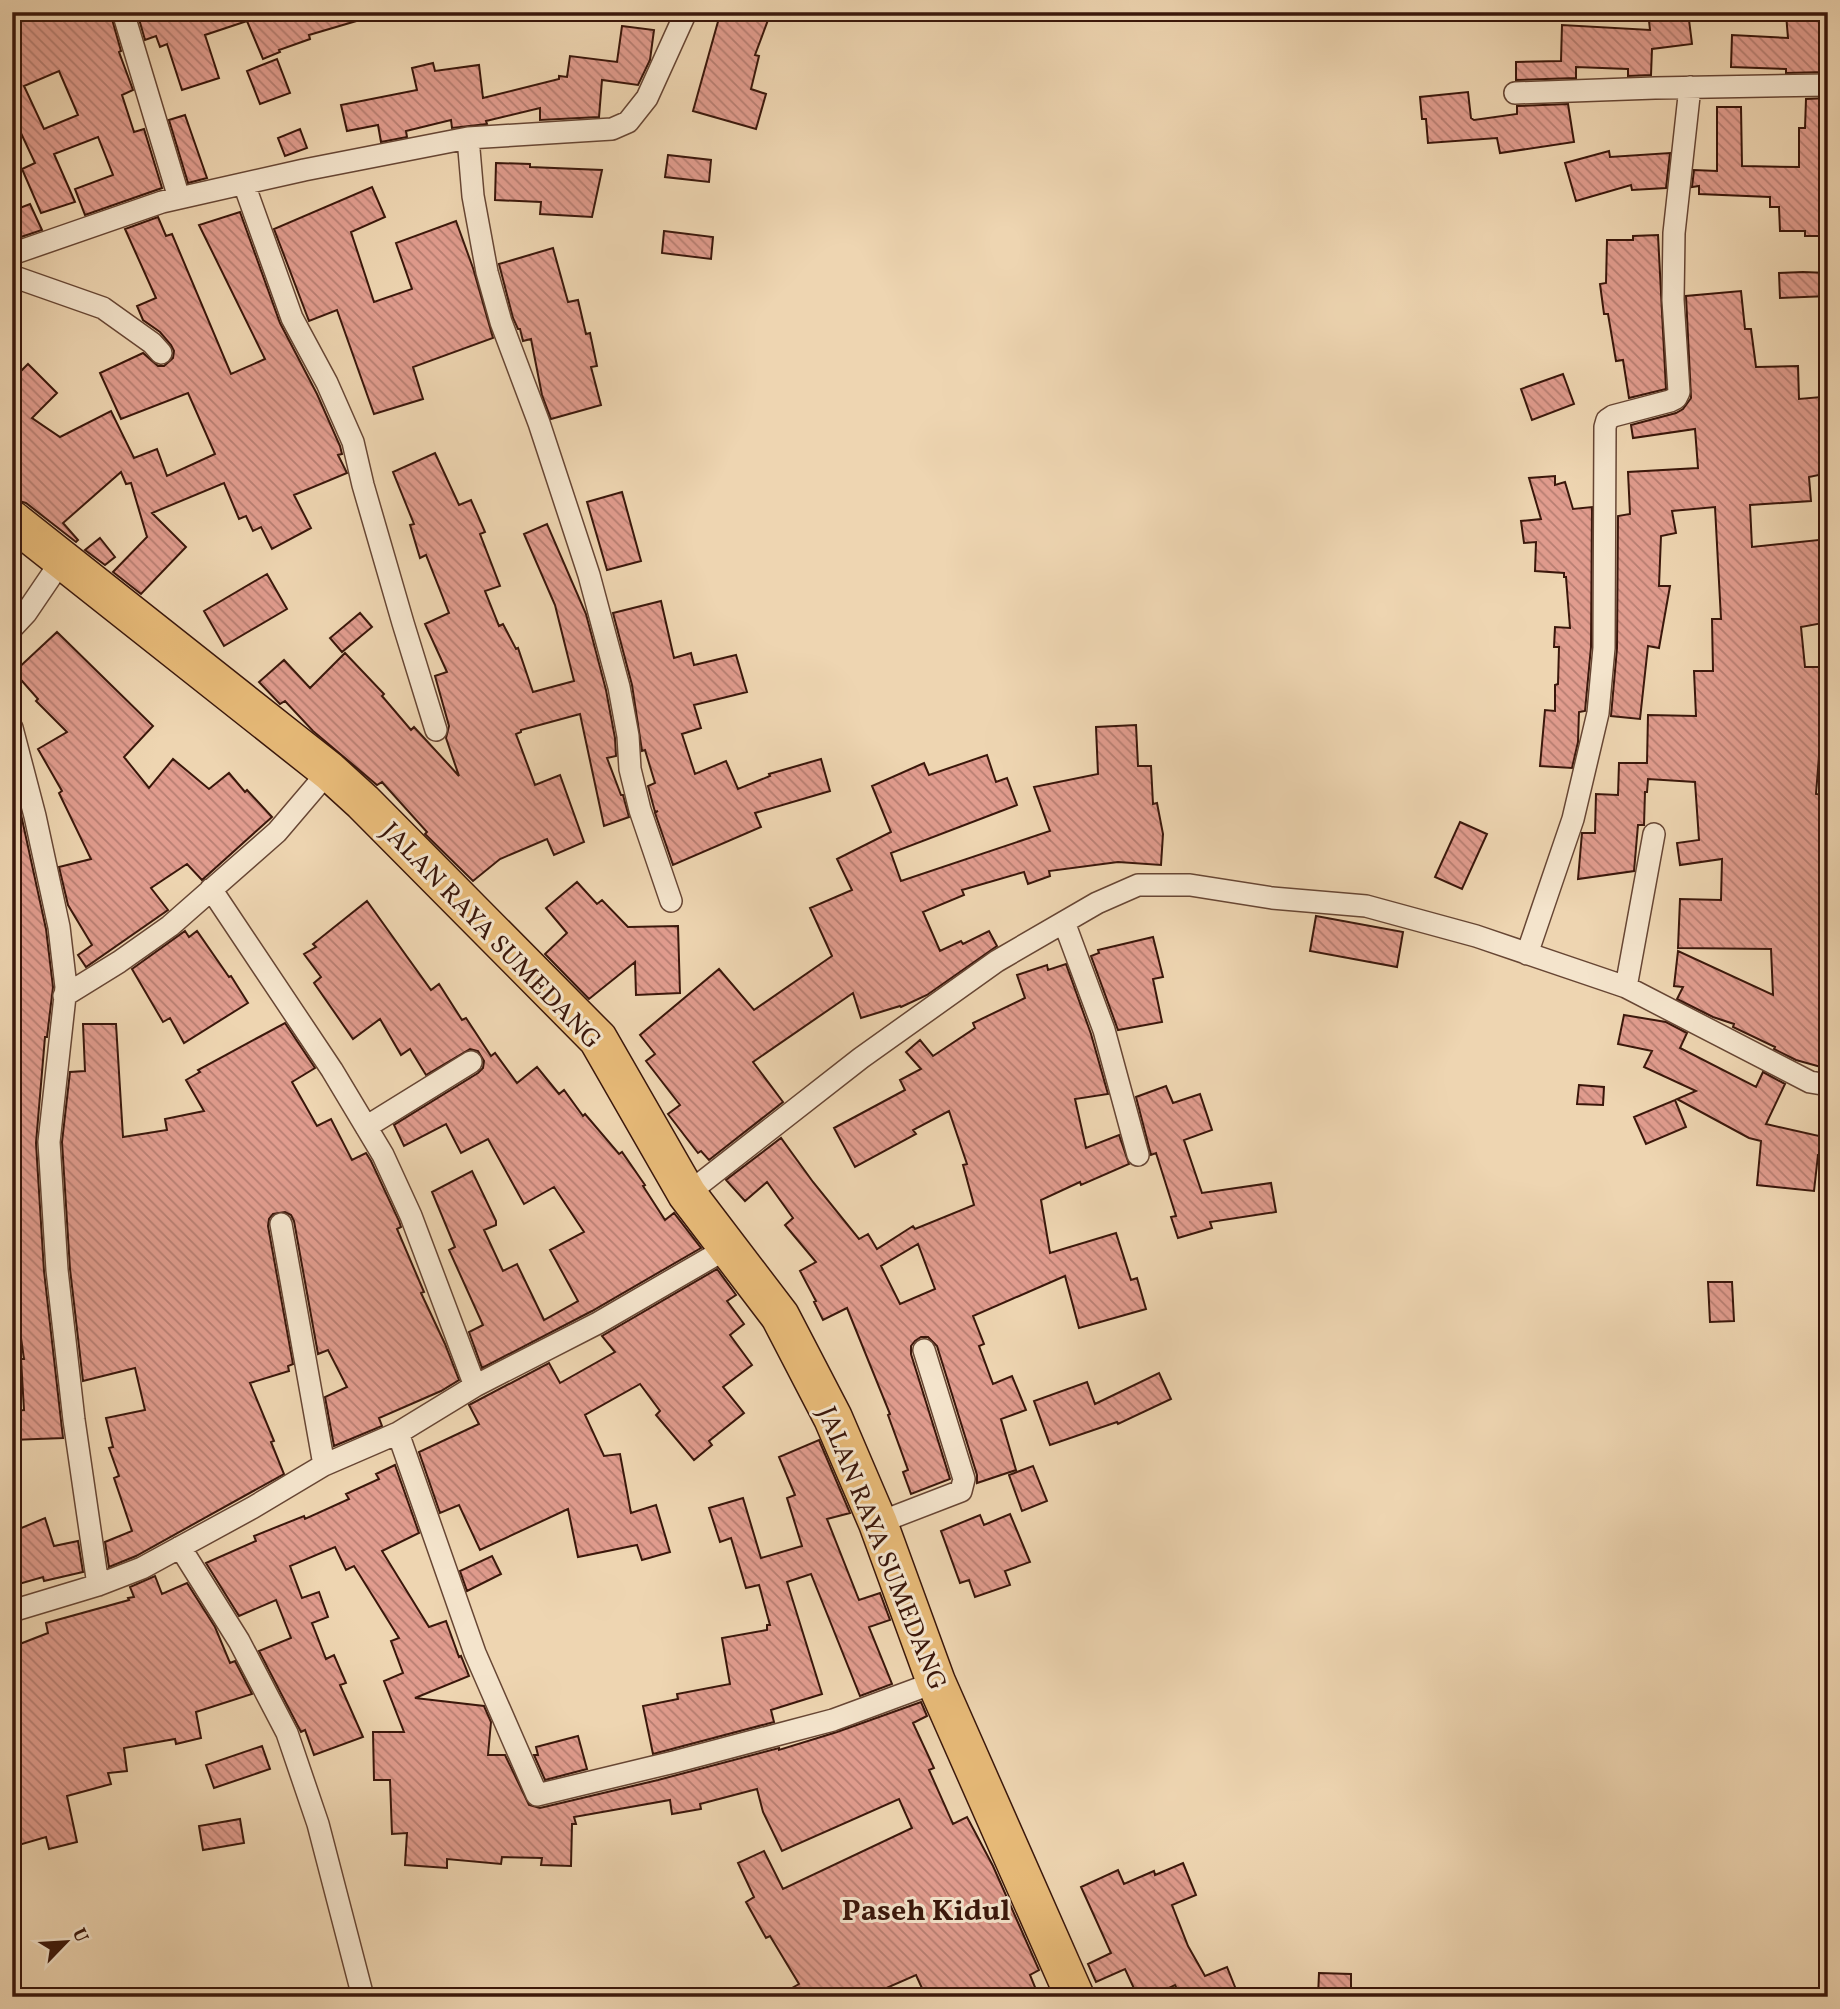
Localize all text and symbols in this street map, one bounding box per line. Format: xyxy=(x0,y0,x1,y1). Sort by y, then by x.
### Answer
street label: JALAN RAYA SUMEDANG xyxy=(372,815,609,1058)
street label: JALAN RAYA SUMEDANG xyxy=(808,1401,955,1696)
district label: Paseh Kidul xyxy=(842,1891,1010,1933)
north arrow xyxy=(32,1908,102,1978)
text: U xyxy=(65,1924,94,1947)

